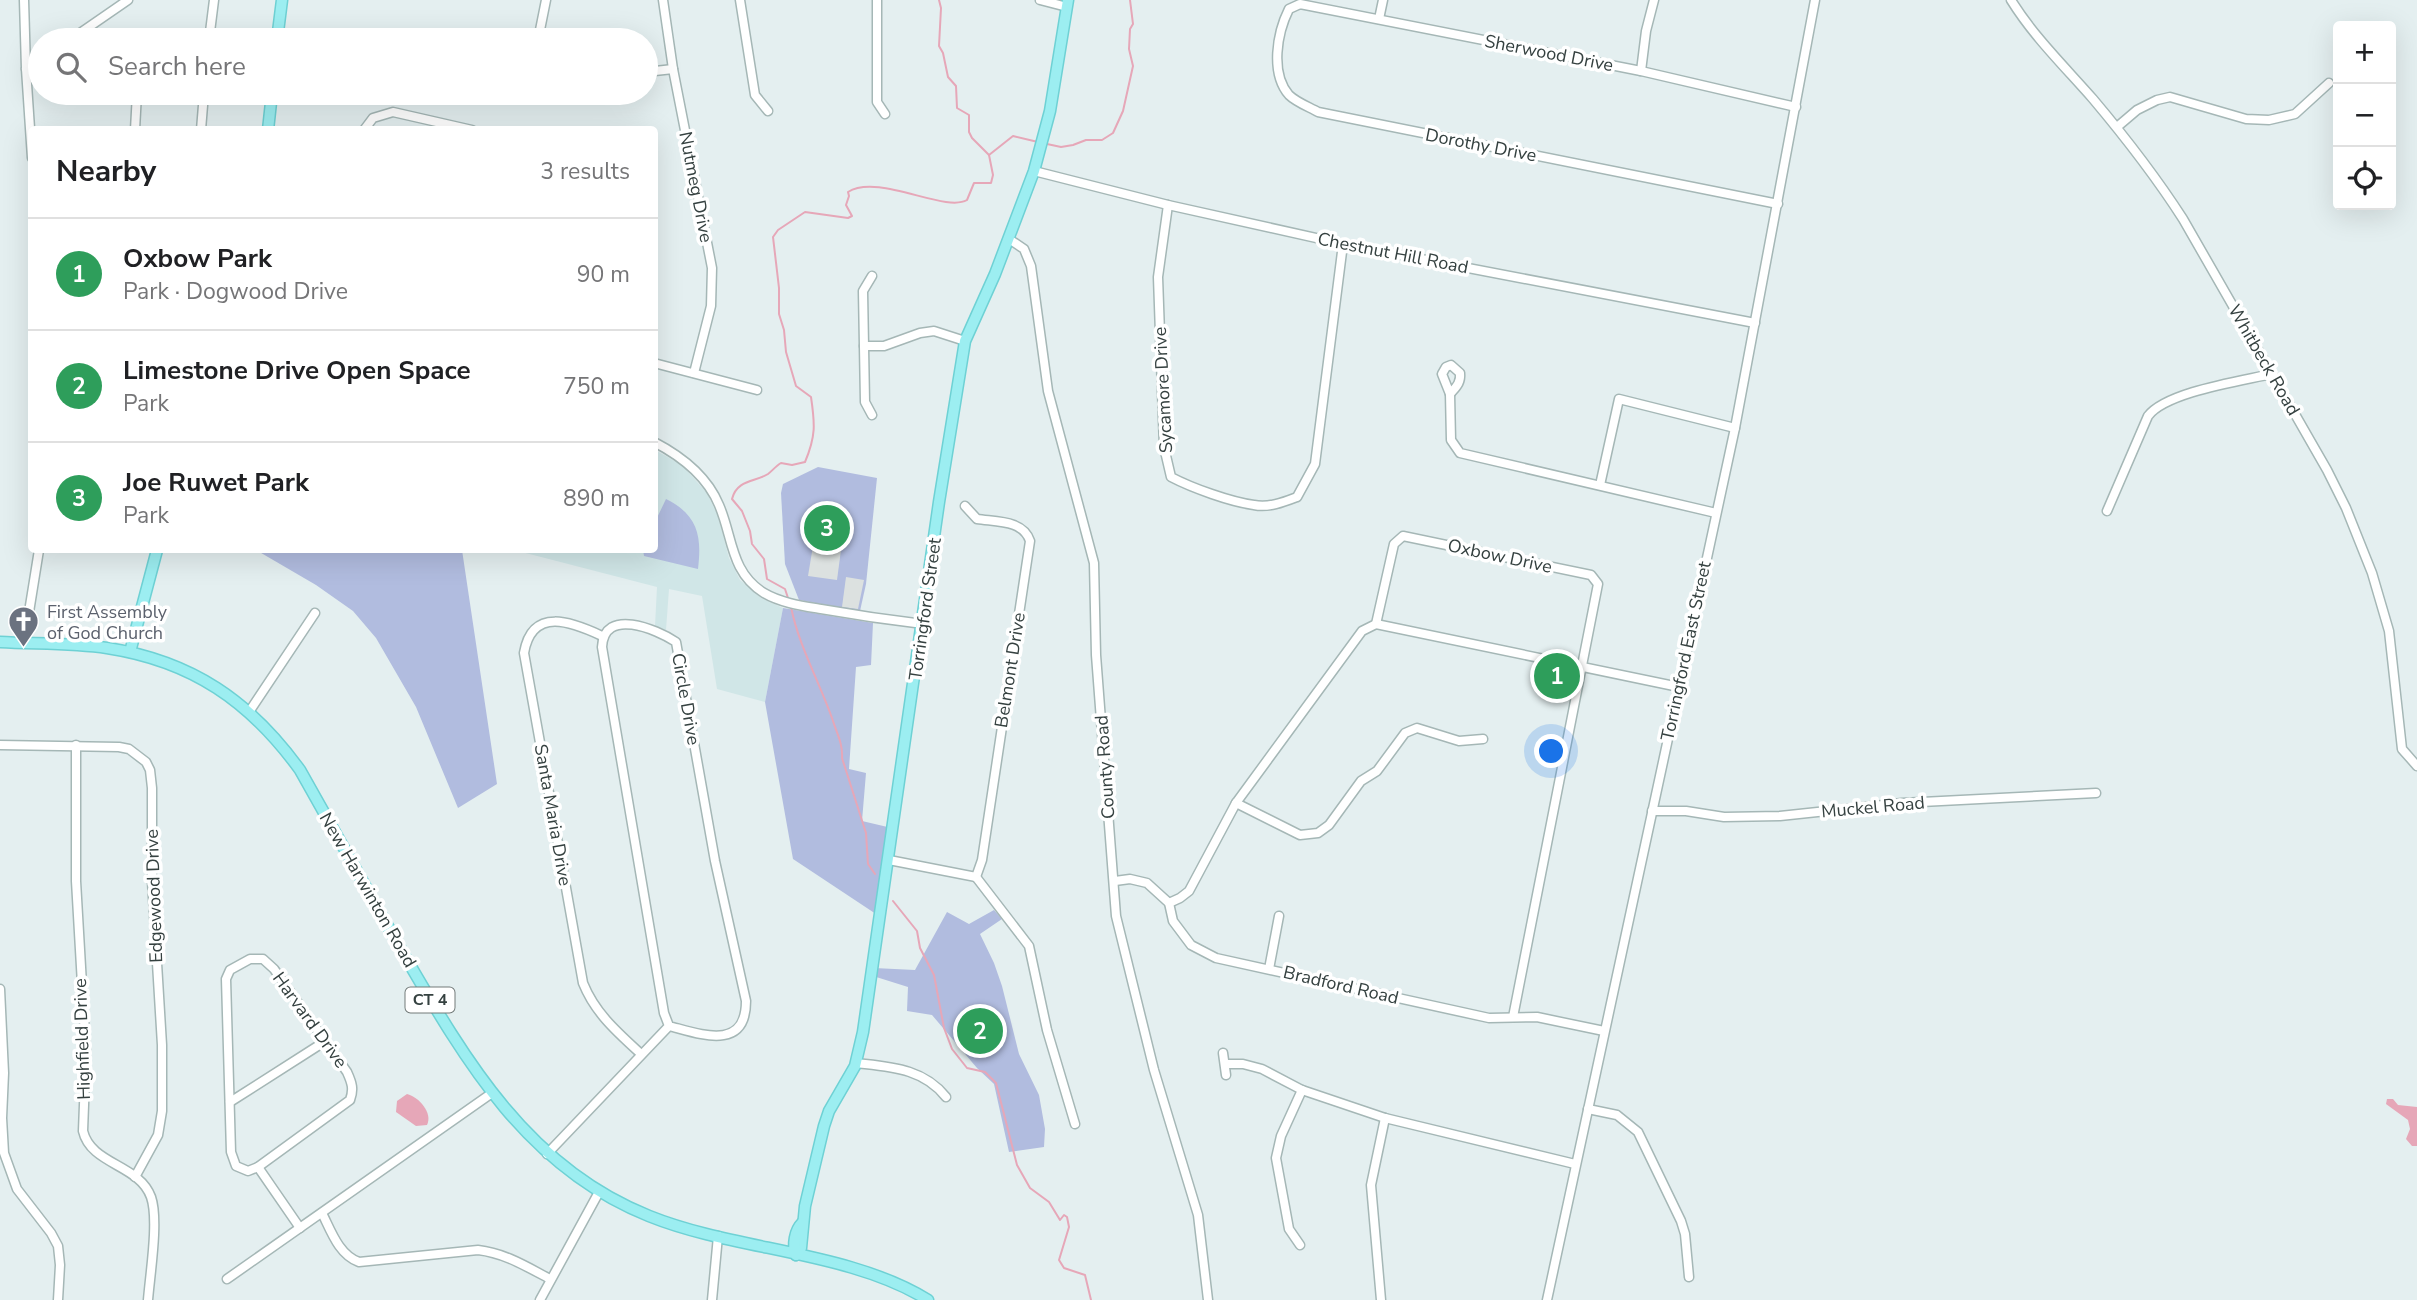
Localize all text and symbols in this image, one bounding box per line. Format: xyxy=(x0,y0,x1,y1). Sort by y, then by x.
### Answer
map controls xyxy=(2333,21,2396,210)
button: + xyxy=(2333,21,2396,84)
search box xyxy=(28,28,658,105)
street label: Sherwood Drive xyxy=(1483,29,1615,77)
icon: search xyxy=(52,48,90,86)
text: Search here xyxy=(108,49,246,84)
button: − xyxy=(2333,84,2396,147)
street label: Dorothy Drive xyxy=(1423,122,1539,168)
street label: Nutmeg Drive xyxy=(673,129,719,245)
button: locate xyxy=(2333,147,2396,210)
text: Nearby xyxy=(56,151,156,192)
text: 3 results xyxy=(540,156,630,187)
street label: Chestnut Hill Road xyxy=(1316,227,1470,279)
text: Oxbow Park xyxy=(123,241,272,276)
text: 1 xyxy=(72,259,86,290)
text: 90 m xyxy=(577,259,630,290)
text: Park · Dogwood Drive xyxy=(123,276,348,307)
street label: Whitbeck Road xyxy=(2222,300,2306,420)
street label: Sycamore Drive xyxy=(1148,326,1178,454)
text: Limestone Drive Open Space xyxy=(123,353,471,388)
text: 2 xyxy=(72,371,86,402)
text: 750 m xyxy=(563,371,630,402)
text: Park xyxy=(123,388,169,419)
text: Joe Ruwet Park xyxy=(123,465,309,500)
text: 3 xyxy=(72,483,86,514)
text: 890 m xyxy=(563,483,630,514)
text: Park xyxy=(123,500,169,531)
pin: 3 xyxy=(804,502,850,554)
street label: Oxbow Drive xyxy=(1446,533,1554,579)
street label: Torringford Street xyxy=(903,536,947,682)
street label: Torringford East Street xyxy=(1655,558,1717,743)
place label: First Assembly of God Church xyxy=(47,600,168,645)
church icon: First Assembly of God Church xyxy=(7,605,41,649)
street label: Belmont Drive xyxy=(989,611,1031,729)
pin: 1 xyxy=(1534,650,1580,702)
street label: Circle Drive xyxy=(666,651,706,747)
street label: County Road xyxy=(1089,714,1121,820)
your location xyxy=(1534,734,1568,768)
street label: Santa Maria Drive xyxy=(529,742,577,888)
street label: Muckel Road xyxy=(1820,791,1926,823)
street label: New Harwinton Road xyxy=(314,808,422,972)
street label: Edgewood Drive xyxy=(140,829,168,963)
street label: Bradford Road xyxy=(1281,960,1401,1010)
street label: Harvard Drive xyxy=(267,967,353,1073)
street label: Highfield Drive xyxy=(68,978,96,1100)
road number: CT 4 xyxy=(406,988,454,1012)
pin: 2 xyxy=(957,1005,1003,1057)

